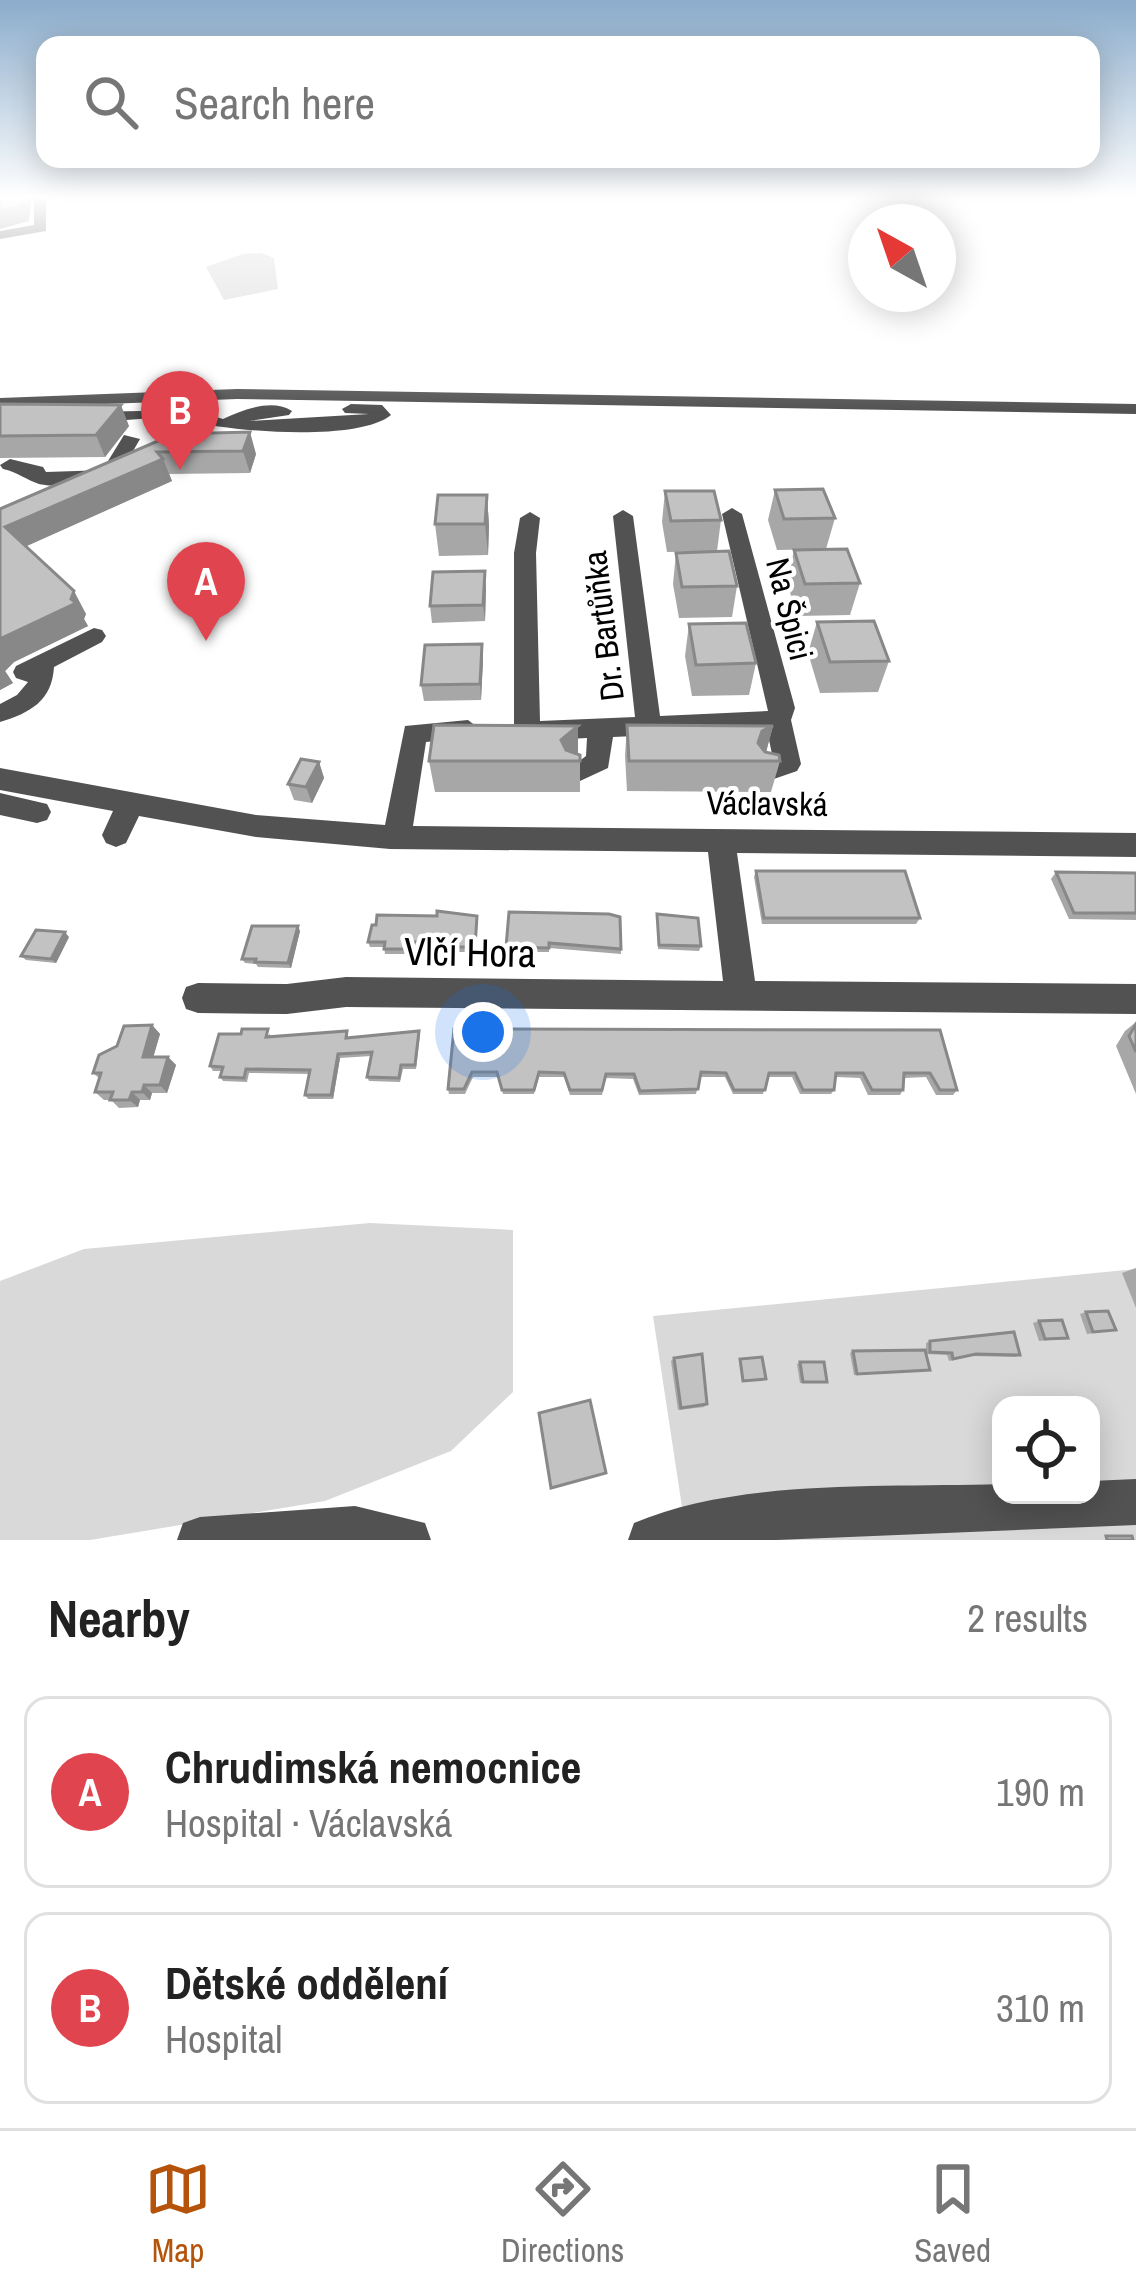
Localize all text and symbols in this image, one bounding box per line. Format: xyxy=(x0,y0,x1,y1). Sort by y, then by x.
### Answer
search box xyxy=(36,36,1100,168)
icon: search xyxy=(78,69,144,135)
text: Search here xyxy=(174,72,375,133)
north arrow xyxy=(848,204,956,312)
pin: B xyxy=(141,371,219,470)
pin: A xyxy=(167,542,245,641)
street label: Dr. Bartůňka xyxy=(572,549,634,703)
street label: Na Špici xyxy=(756,553,824,665)
street label: Václavská xyxy=(706,780,828,826)
street label: Vlčí Hora xyxy=(404,925,536,979)
your location xyxy=(453,1002,513,1062)
map controls xyxy=(992,1396,1100,1504)
button: locate xyxy=(992,1396,1100,1504)
text: Nearby xyxy=(48,1584,190,1653)
text: 2 results xyxy=(967,1592,1088,1644)
text: Chrudimská nemocnice xyxy=(165,1736,581,1797)
text: A xyxy=(78,1766,102,1818)
text: 190 m xyxy=(996,1766,1085,1818)
text: Hospital · Václavská xyxy=(165,1797,452,1849)
text: Dětské oddělení xyxy=(165,1952,448,2013)
text: B xyxy=(78,1982,102,2034)
text: 310 m xyxy=(996,1982,1085,2034)
text: Hospital xyxy=(165,2013,282,2065)
tab: Map xyxy=(145,2156,211,2272)
tab: Directions xyxy=(501,2156,624,2272)
tab: Saved xyxy=(914,2156,991,2272)

